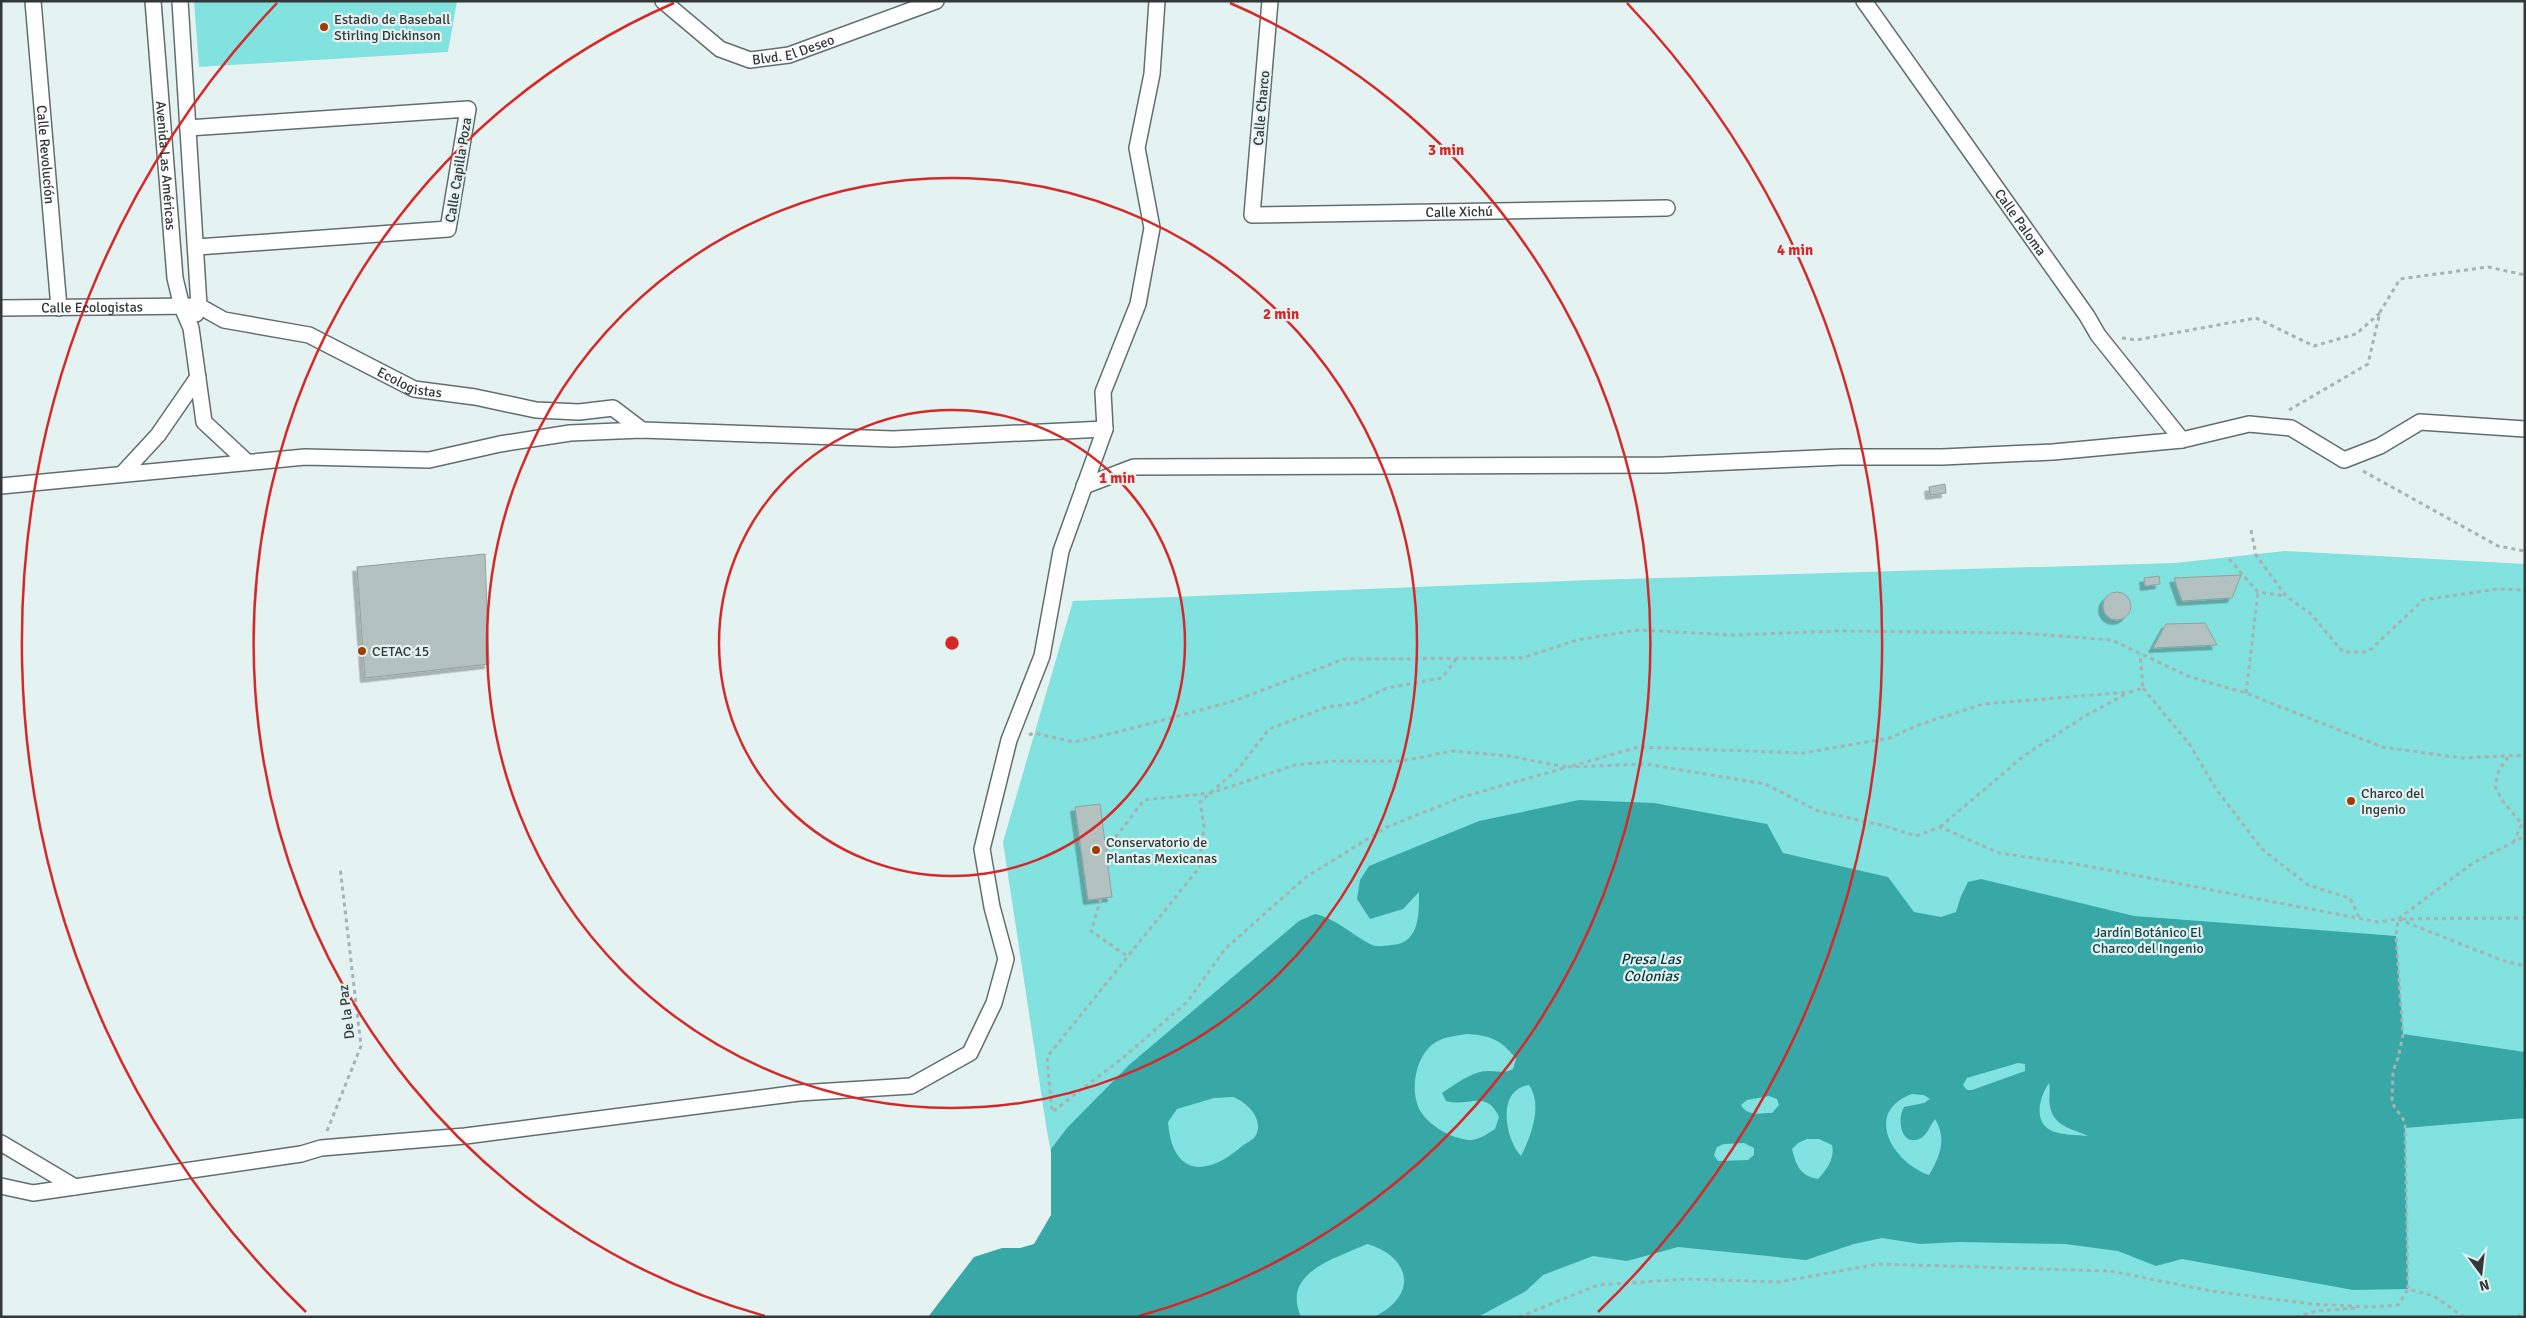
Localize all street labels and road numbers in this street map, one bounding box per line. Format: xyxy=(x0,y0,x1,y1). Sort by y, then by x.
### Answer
street label: Blvd. El Deseo xyxy=(751,31,837,69)
street label: Calle Charco xyxy=(1250,70,1273,146)
street label: Avenida Las Américas xyxy=(152,100,179,231)
street label: Calle Revolucíón xyxy=(33,104,58,205)
street label: Calle Capilla Poza xyxy=(442,116,475,224)
street label: Calle Paloma xyxy=(1991,186,2050,259)
street label: Calle Xichú xyxy=(1425,203,1493,221)
street label: Calle Ecologistas xyxy=(41,299,143,317)
street label: Ecologistas xyxy=(374,364,443,402)
street label: De la Paz xyxy=(335,984,358,1040)

